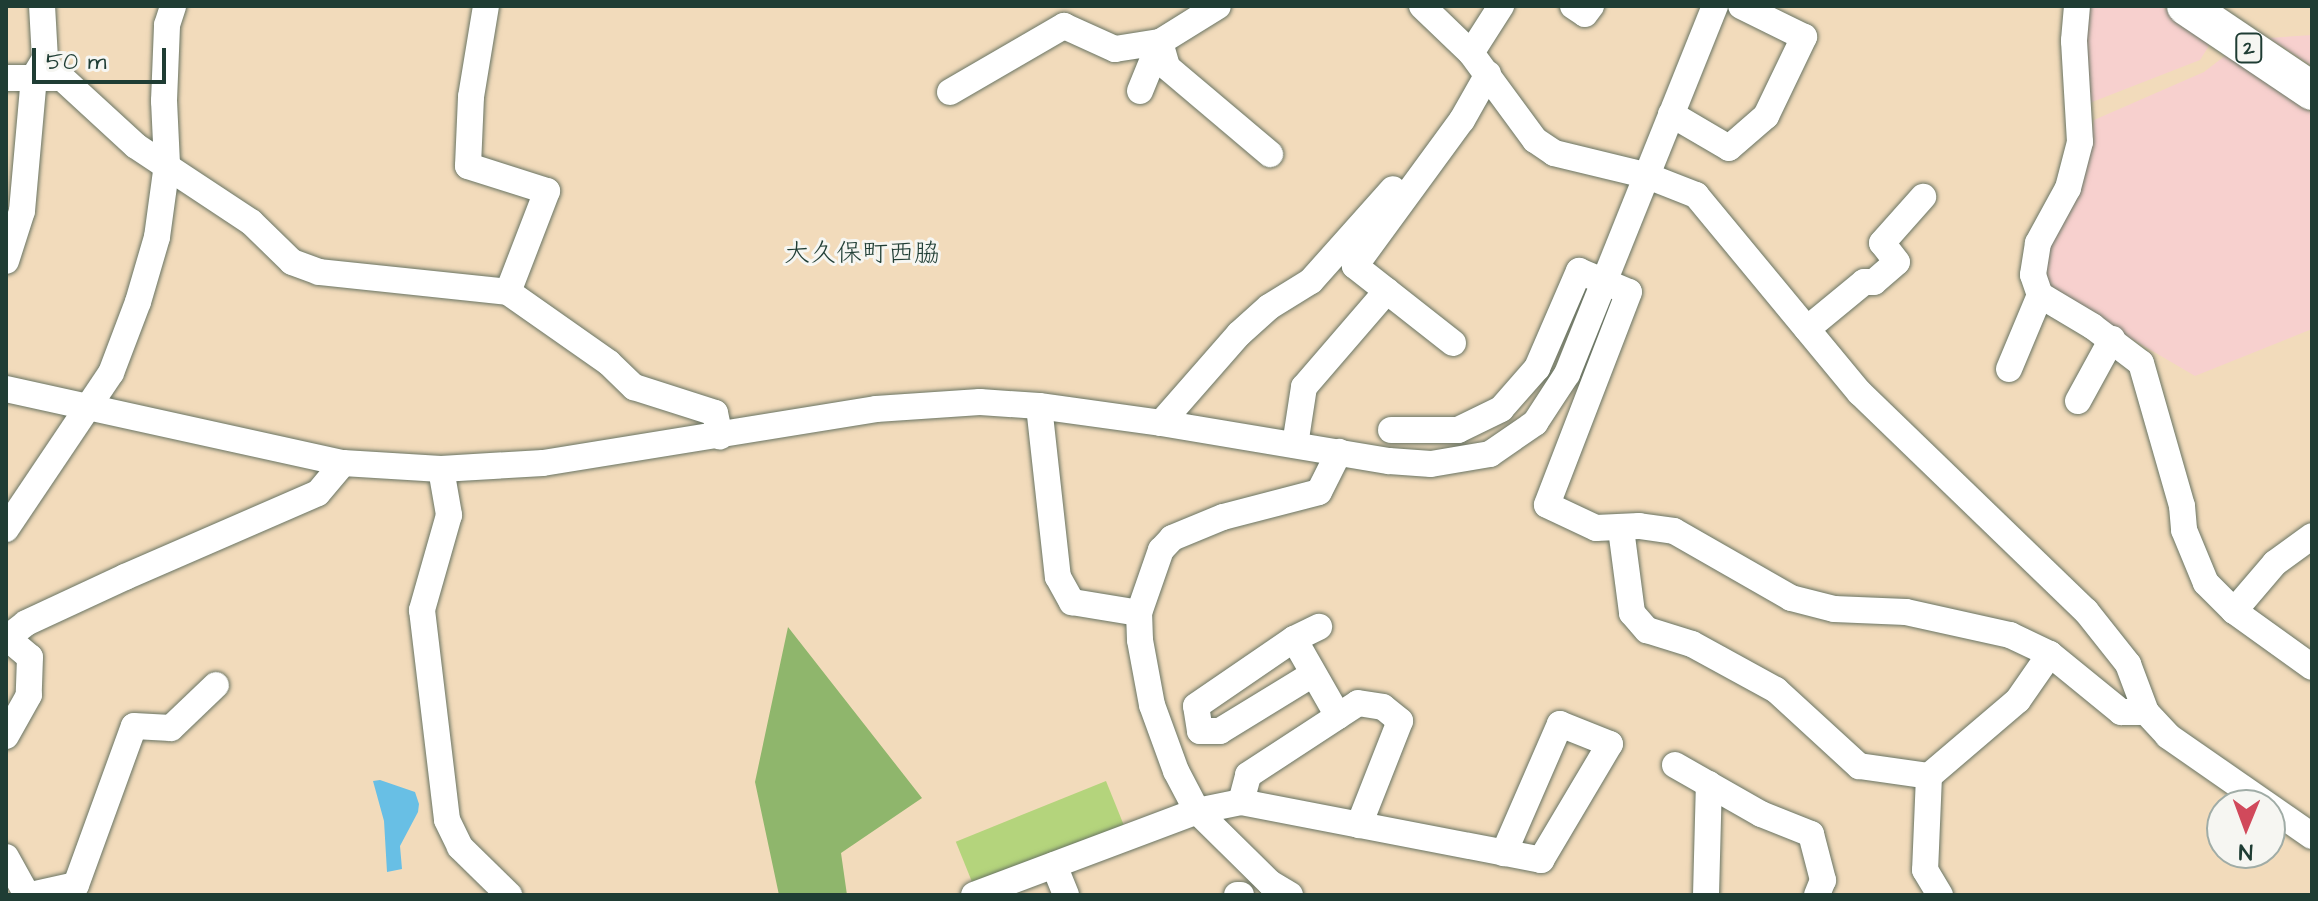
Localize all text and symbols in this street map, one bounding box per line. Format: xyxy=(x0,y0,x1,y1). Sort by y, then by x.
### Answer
scale bar xyxy=(36,32,170,82)
road number: 2 xyxy=(2235,32,2263,64)
text: 50 m xyxy=(46,45,106,79)
district label: 大久保町西脇 xyxy=(784,238,940,270)
north arrow xyxy=(2206,789,2286,869)
text: N xyxy=(2238,836,2253,867)

